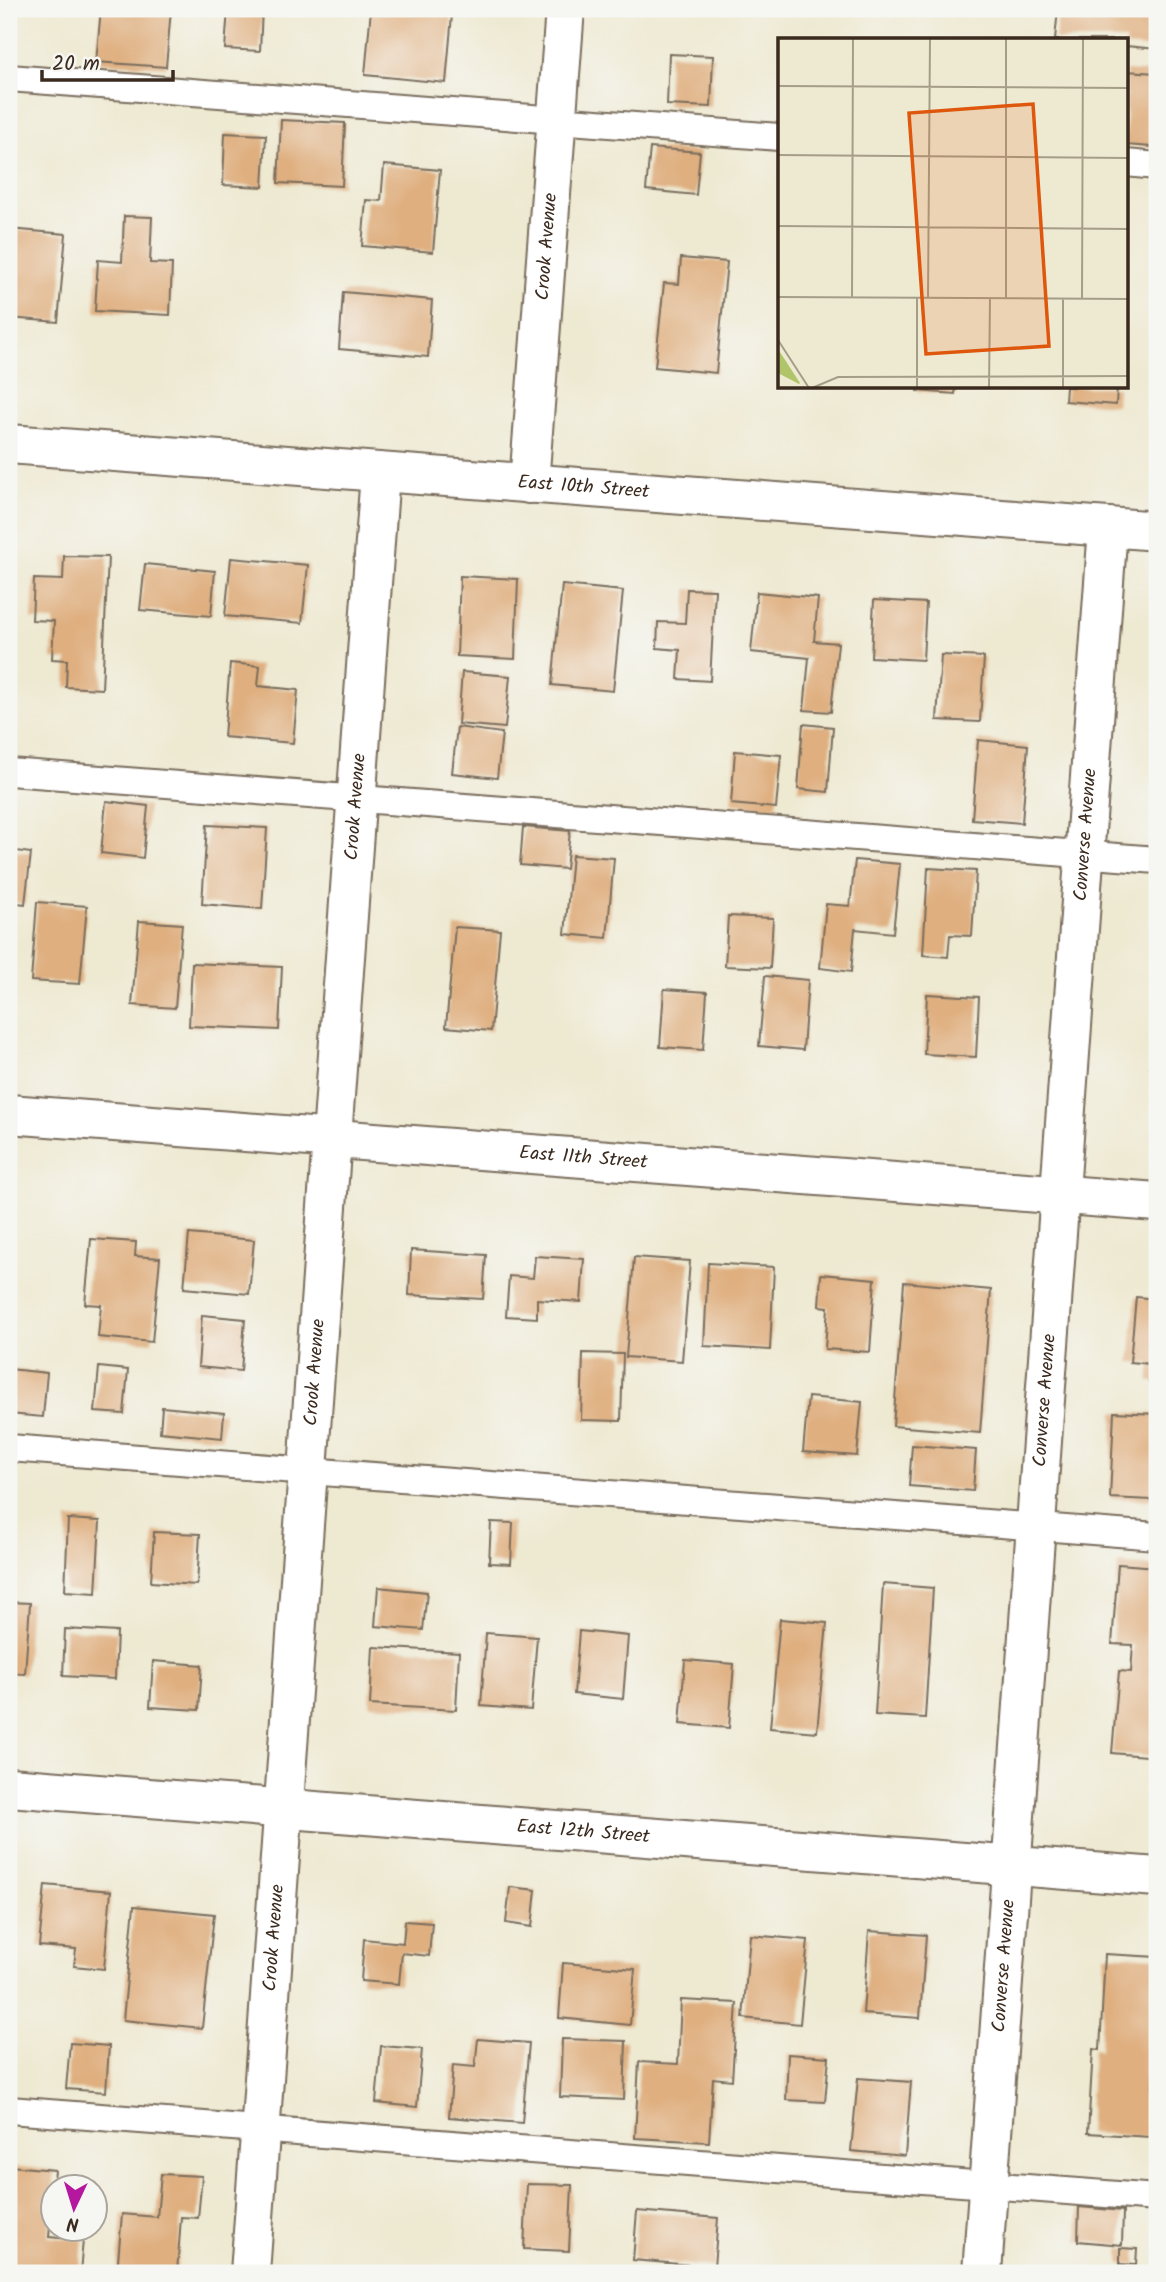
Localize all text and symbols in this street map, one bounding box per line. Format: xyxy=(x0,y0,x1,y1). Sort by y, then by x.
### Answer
scale bar xyxy=(42,38,173,82)
inset map xyxy=(778,38,1128,388)
text: 20 m xyxy=(52,48,100,81)
street label: Crook Avenue xyxy=(528,192,566,301)
street label: East 10th Street xyxy=(516,467,651,507)
street label: Crook Avenue xyxy=(337,752,375,861)
street label: Converse Avenue xyxy=(1066,767,1106,902)
street label: East 11th Street xyxy=(518,1138,649,1178)
street label: Crook Avenue xyxy=(296,1317,334,1427)
street label: Converse Avenue xyxy=(1025,1332,1065,1468)
street label: East 12th Street xyxy=(515,1812,652,1852)
street label: Crook Avenue xyxy=(255,1883,293,1993)
street label: Converse Avenue xyxy=(984,1898,1024,2033)
north arrow xyxy=(38,2174,108,2244)
text: N xyxy=(66,2208,80,2238)

